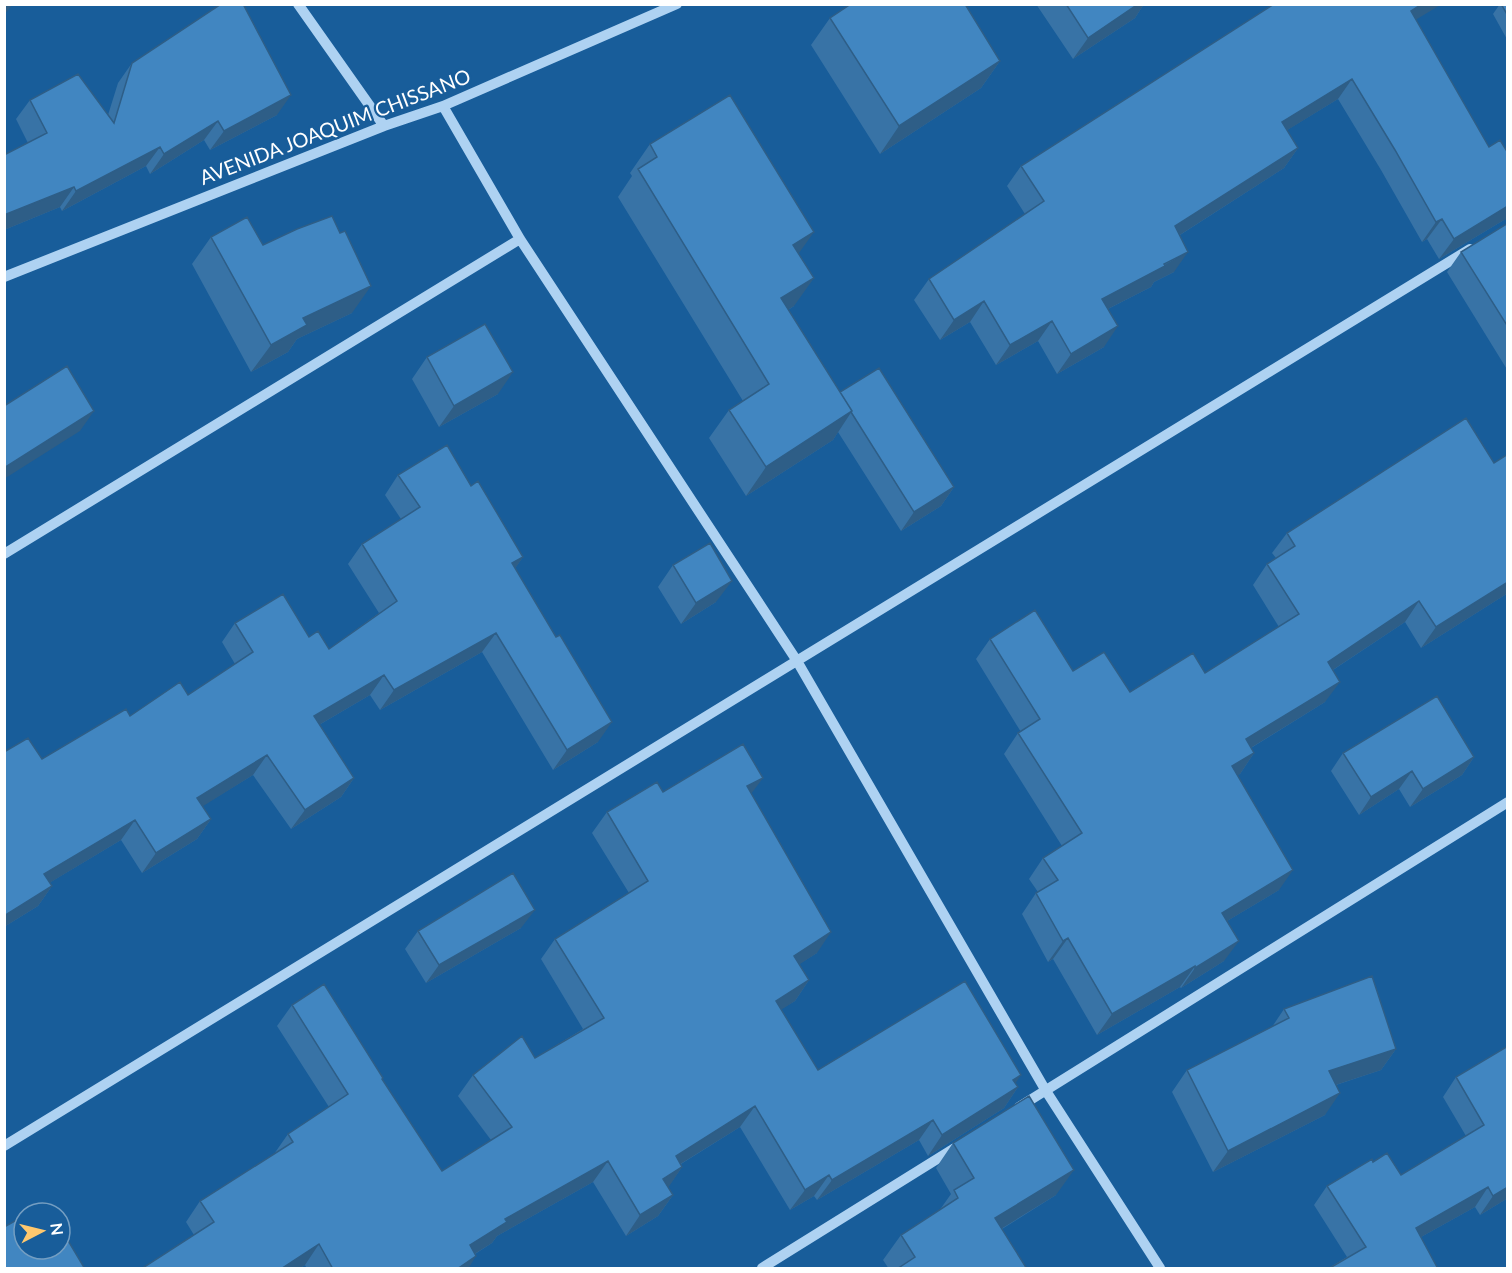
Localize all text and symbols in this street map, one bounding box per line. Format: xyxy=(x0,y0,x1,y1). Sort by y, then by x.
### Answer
street label: AVENIDA JOAQUIM CHISSANO xyxy=(196,63,474,189)
north arrow xyxy=(12,1201,72,1261)
text: N xyxy=(47,1222,68,1236)

